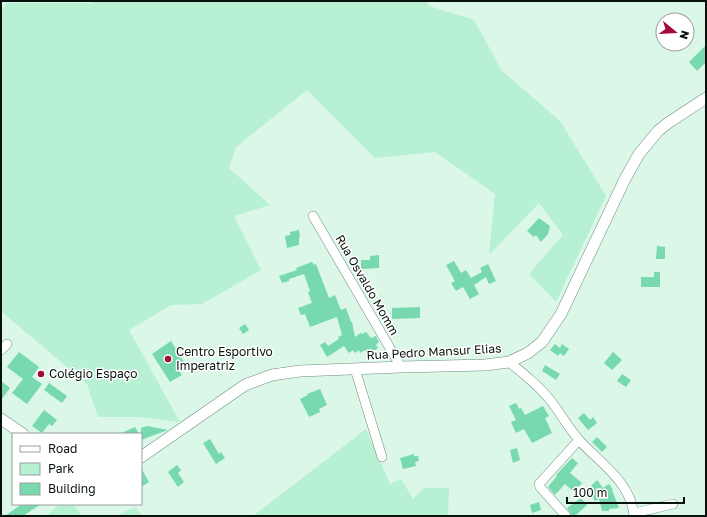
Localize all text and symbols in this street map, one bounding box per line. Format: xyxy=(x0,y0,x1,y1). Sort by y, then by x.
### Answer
north arrow xyxy=(655,12,695,52)
text: N xyxy=(678,29,692,41)
street label: Rua Osvaldo Momm xyxy=(333,232,402,338)
street label: Rua Pedro Mansur Elias xyxy=(366,340,502,363)
place label: Centro Esportivo Imperatriz xyxy=(176,344,273,373)
marker: Centro Esportivo Imperatriz xyxy=(163,354,173,364)
place label: Colégio Espaço xyxy=(49,366,137,381)
marker: Colégio Espaço xyxy=(36,369,46,379)
legend xyxy=(12,433,142,505)
text: Road xyxy=(48,441,77,456)
text: Park xyxy=(48,461,74,476)
scale bar xyxy=(567,479,684,505)
text: Building xyxy=(48,481,96,496)
text: 100 m xyxy=(573,485,607,500)

